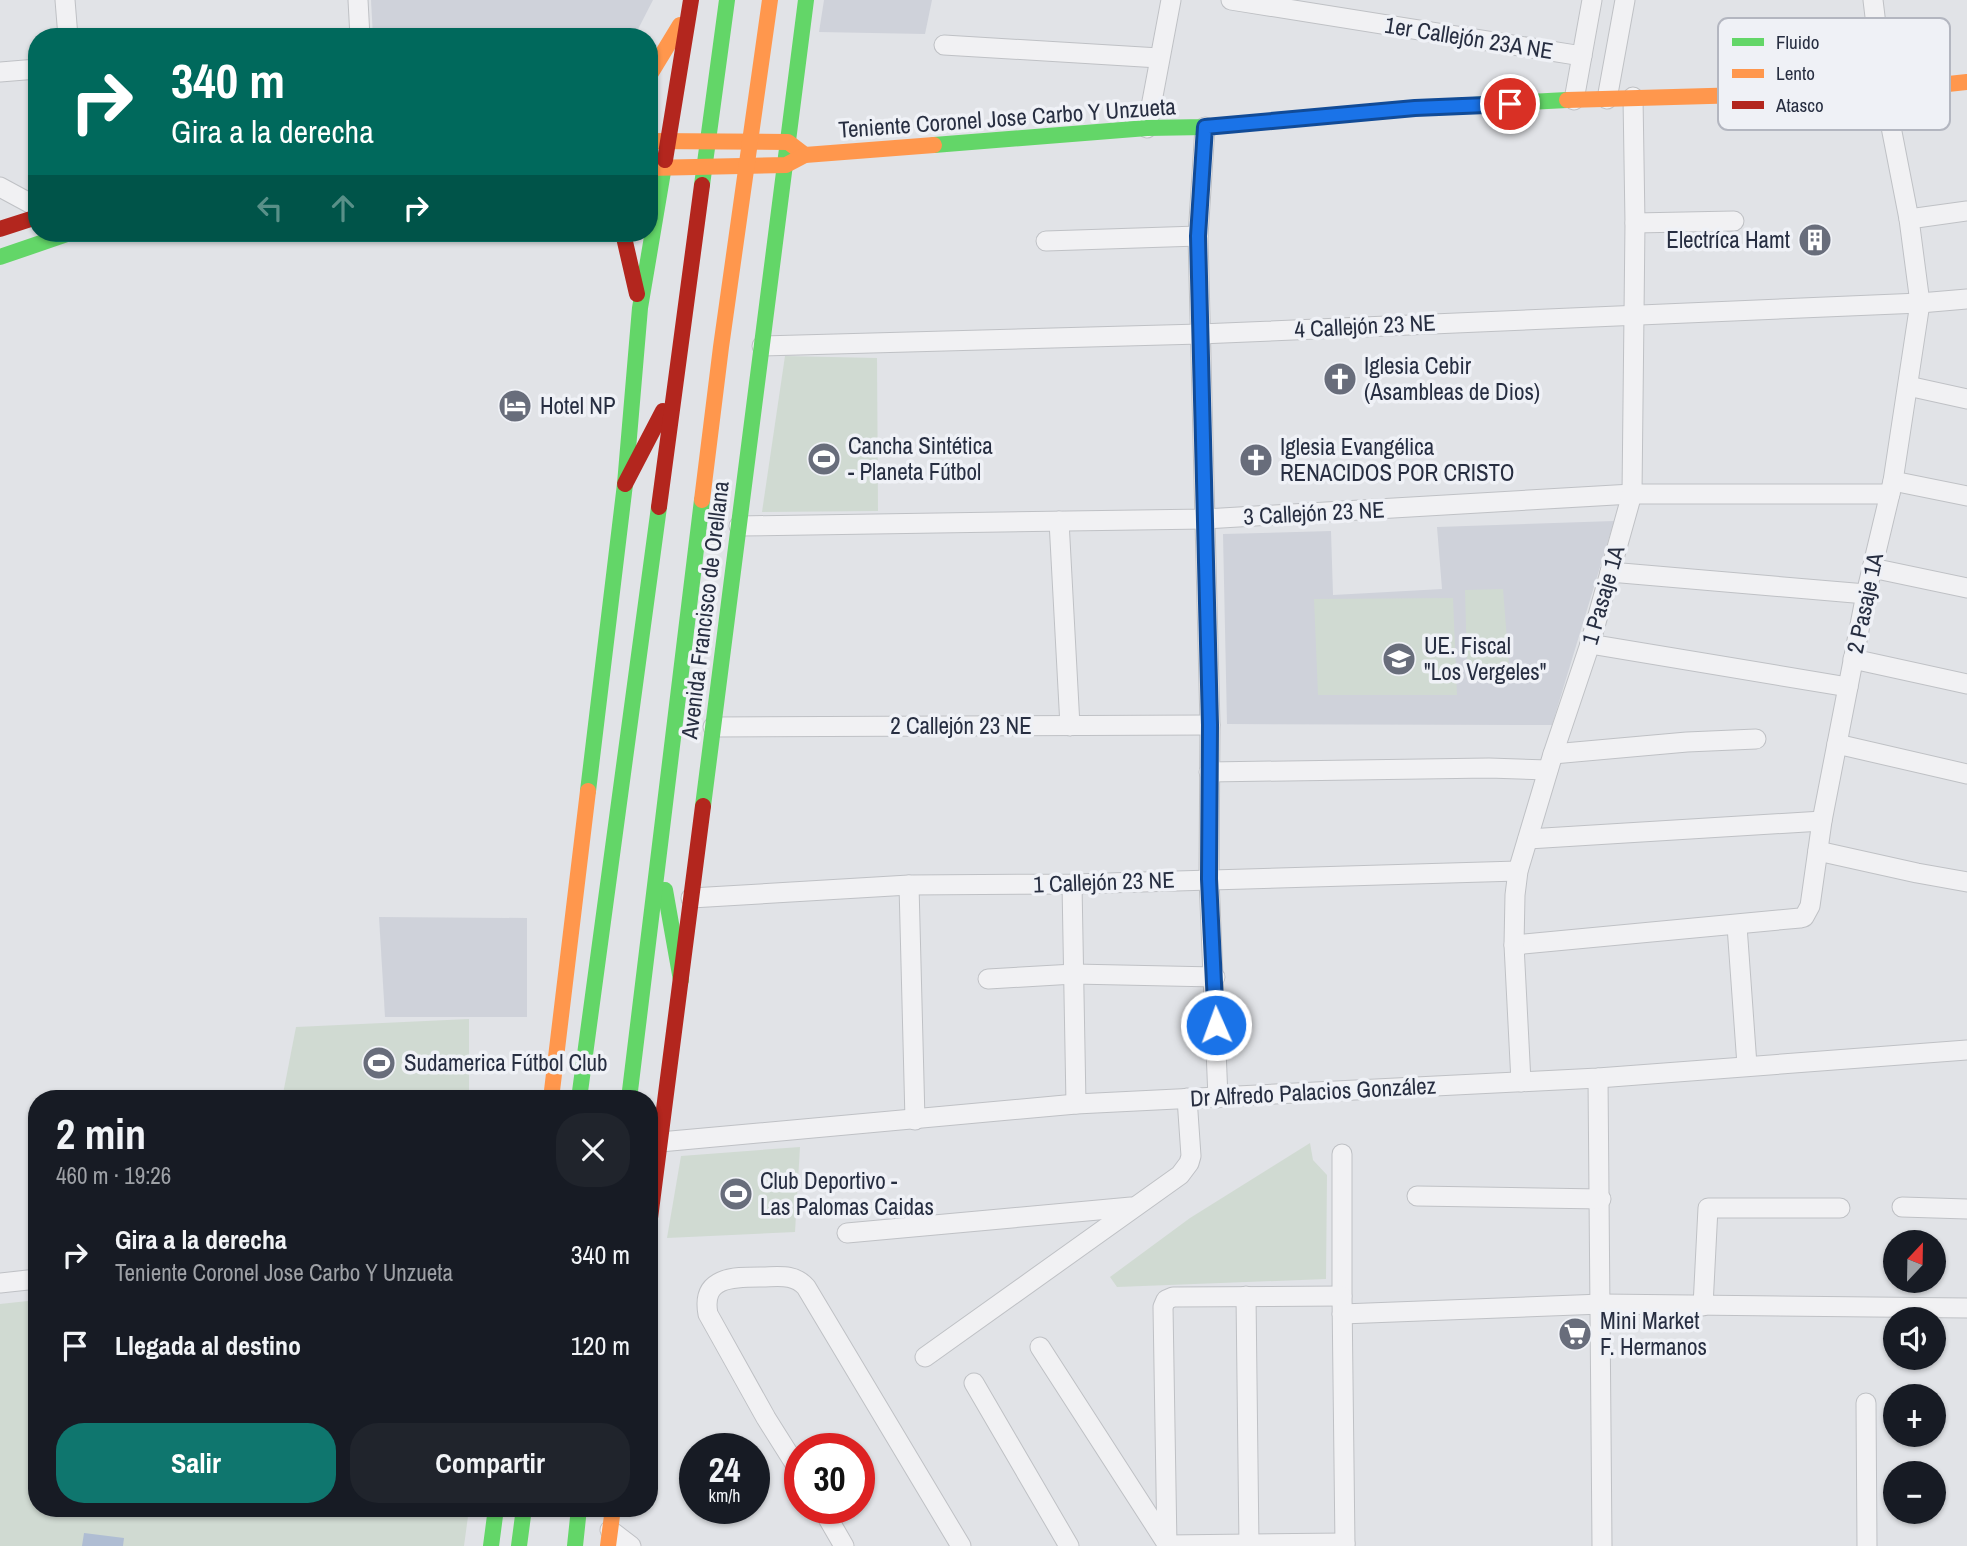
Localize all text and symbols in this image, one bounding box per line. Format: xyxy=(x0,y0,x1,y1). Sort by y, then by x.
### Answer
street label: 1er Callejón 23A NE xyxy=(1383,9,1555,66)
legend xyxy=(1718,18,1950,130)
text: Fluido xyxy=(1776,29,1819,55)
text: 340 m xyxy=(171,47,285,113)
icon: right xyxy=(56,56,147,147)
text: Lento xyxy=(1776,60,1815,86)
pin xyxy=(1480,74,1540,134)
icon: arrive xyxy=(1491,85,1529,123)
street label: Teniente Coronel Jose Carbo Y Unzueta xyxy=(837,90,1177,145)
text: Atasco xyxy=(1775,92,1824,118)
text: Gira a la derecha xyxy=(171,110,374,153)
icon: left xyxy=(251,189,289,227)
icon: ahead xyxy=(324,189,362,227)
icon: right xyxy=(397,189,435,227)
building icon: Electríca Hamt xyxy=(1796,221,1834,259)
place label: Electríca Hamt xyxy=(1666,224,1790,255)
street label: 4 Callejón 23 NE xyxy=(1293,306,1436,345)
place label: Iglesia Cebir (Asambleas de Dios) xyxy=(1364,350,1540,407)
church icon: Iglesia Cebir (Asambleas de Dios) xyxy=(1321,360,1359,398)
hotel icon: Hotel NP xyxy=(496,387,534,425)
place label: Hotel NP xyxy=(540,390,615,421)
place label: Cancha Sintética - Planeta Fútbol xyxy=(848,430,993,487)
place label: Iglesia Evangélica RENACIDOS POR CRISTO xyxy=(1280,431,1514,488)
sports icon: Cancha Sintética - Planeta Fútbol xyxy=(805,440,843,478)
church icon: Iglesia Evangélica RENACIDOS POR CRISTO xyxy=(1237,441,1275,479)
street label: Avenida Francisco de Orellana xyxy=(673,479,736,742)
street label: 3 Callejón 23 NE xyxy=(1242,493,1385,532)
street label: 1 Pasaje 1A xyxy=(1574,541,1632,648)
street label: 2 Pasaje 1A xyxy=(1839,550,1890,656)
place label: UE. Fiscal "Los Vergeles" xyxy=(1424,630,1546,687)
school or university icon: UE. Fiscal "Los Vergeles" xyxy=(1380,640,1418,678)
street label: 2 Callejón 23 NE xyxy=(890,710,1032,741)
street label: 1 Callejón 23 NE xyxy=(1033,864,1175,899)
position arrow xyxy=(1179,988,1253,1062)
sports icon: Sudamerica Fútbol Club xyxy=(360,1044,398,1082)
place label: Sudamerica Fútbol Club xyxy=(404,1047,607,1078)
street label: Dr Alfredo Palacios González xyxy=(1189,1070,1437,1113)
text: 2 min xyxy=(56,1106,146,1162)
button: close xyxy=(556,1113,630,1187)
text: 460 m · 19:26 xyxy=(56,1160,171,1191)
place label: Club Deportivo - Las Palomas Caidas xyxy=(760,1165,934,1222)
sports icon: Club Deportivo - Las Palomas Caidas xyxy=(717,1175,755,1213)
text: Gira a la derecha xyxy=(115,1222,287,1257)
north arrow xyxy=(1883,1230,1946,1293)
map controls xyxy=(1883,1230,1946,1524)
icon: right xyxy=(56,1236,94,1274)
text: 340 m xyxy=(571,1237,630,1272)
text: Teniente Coronel Jose Carbo Y Unzueta xyxy=(115,1257,453,1288)
place label: Mini Market F. Hermanos xyxy=(1600,1305,1707,1362)
button: sound xyxy=(1883,1307,1946,1370)
supermarket icon: Mini Market F. Hermanos xyxy=(1556,1315,1594,1353)
icon: arrive xyxy=(56,1327,94,1365)
text: Llegada al destino xyxy=(115,1328,301,1363)
text: 120 m xyxy=(571,1328,630,1363)
button: + xyxy=(1883,1384,1946,1447)
button: Salir xyxy=(56,1423,336,1503)
button: Compartir xyxy=(350,1423,630,1503)
speed limit sign: 30 xyxy=(784,1433,875,1524)
text: 24 xyxy=(709,1446,740,1493)
button: − xyxy=(1883,1461,1946,1524)
text: km/h xyxy=(709,1483,741,1508)

